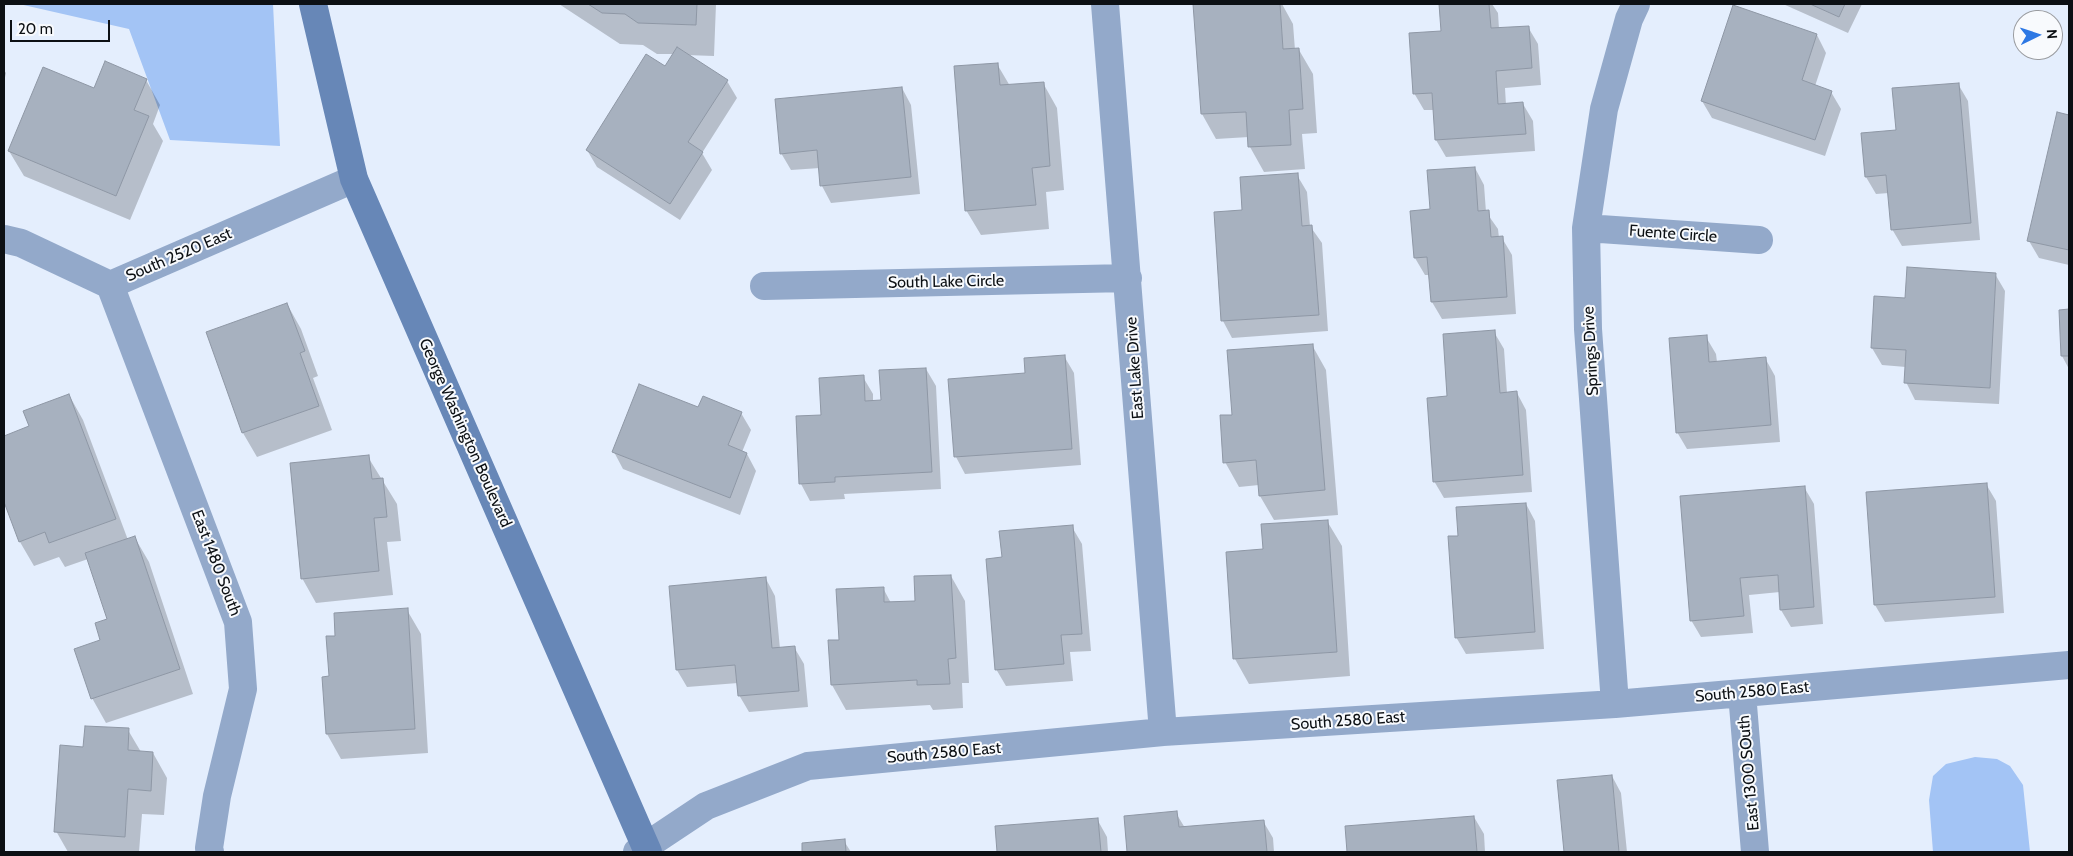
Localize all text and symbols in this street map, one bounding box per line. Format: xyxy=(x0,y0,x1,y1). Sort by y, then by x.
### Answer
scale bar xyxy=(12,10,112,42)
north arrow xyxy=(2013,10,2063,60)
text: 20 m xyxy=(18,20,53,38)
text: N xyxy=(2043,28,2061,40)
street label: Fuente Circle xyxy=(1628,221,1718,247)
street label: South 2520 East xyxy=(123,224,235,286)
street label: South Lake Circle xyxy=(888,271,1004,293)
street label: Springs Drive xyxy=(1579,306,1603,396)
street label: East Lake Drive xyxy=(1122,316,1148,420)
street label: George Washington Boulevard xyxy=(415,336,515,530)
street label: East 1480 South xyxy=(187,507,245,619)
street label: South 2580 East xyxy=(1694,677,1810,707)
street label: South 2580 East xyxy=(1290,707,1406,735)
street label: East 1300 SOuth xyxy=(1734,714,1764,832)
street label: South 2580 East xyxy=(886,738,1002,768)

